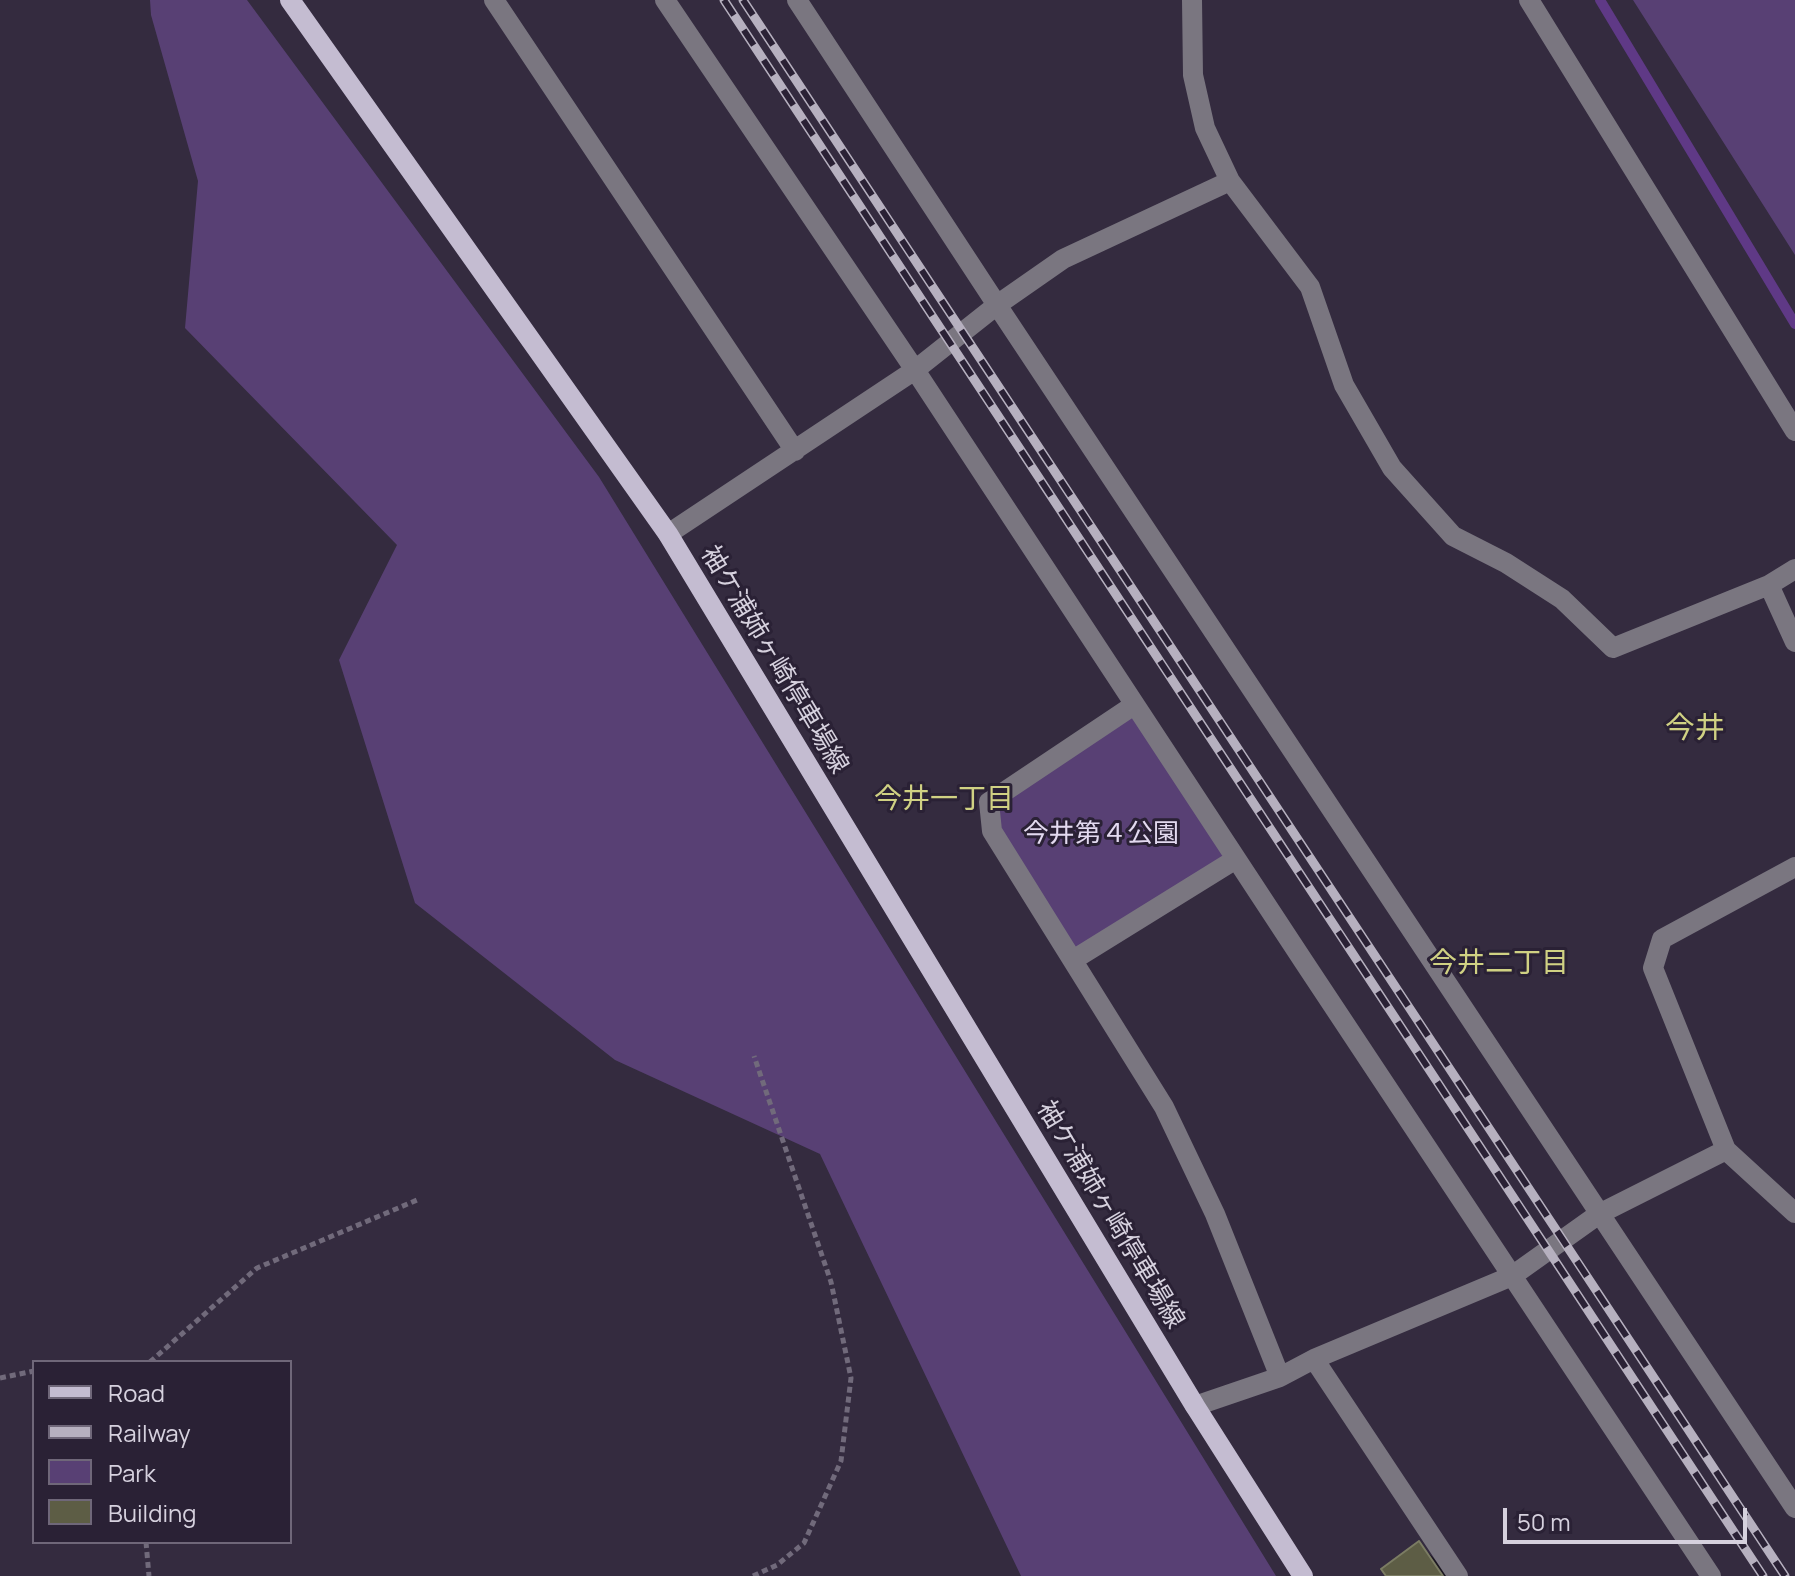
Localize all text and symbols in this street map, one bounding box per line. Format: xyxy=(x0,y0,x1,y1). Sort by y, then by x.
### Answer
street label: 袖ケ浦姉ヶ崎停車場線 xyxy=(694,541,854,779)
district label: 今井 xyxy=(1665,712,1725,748)
district label: 今井一丁目 xyxy=(874,783,1014,817)
park label: 今井第４公園 xyxy=(1023,819,1179,851)
district label: 今井二丁目 xyxy=(1429,947,1569,981)
street label: 袖ケ浦姉ヶ崎停車場線 xyxy=(1030,1096,1190,1334)
legend xyxy=(32,1360,292,1544)
text: Road xyxy=(108,1376,165,1409)
text: Railway xyxy=(108,1416,191,1449)
text: Park xyxy=(108,1456,156,1489)
scale bar xyxy=(1507,1492,1751,1542)
text: Building xyxy=(108,1496,196,1529)
text: 50 m xyxy=(1517,1505,1571,1538)

